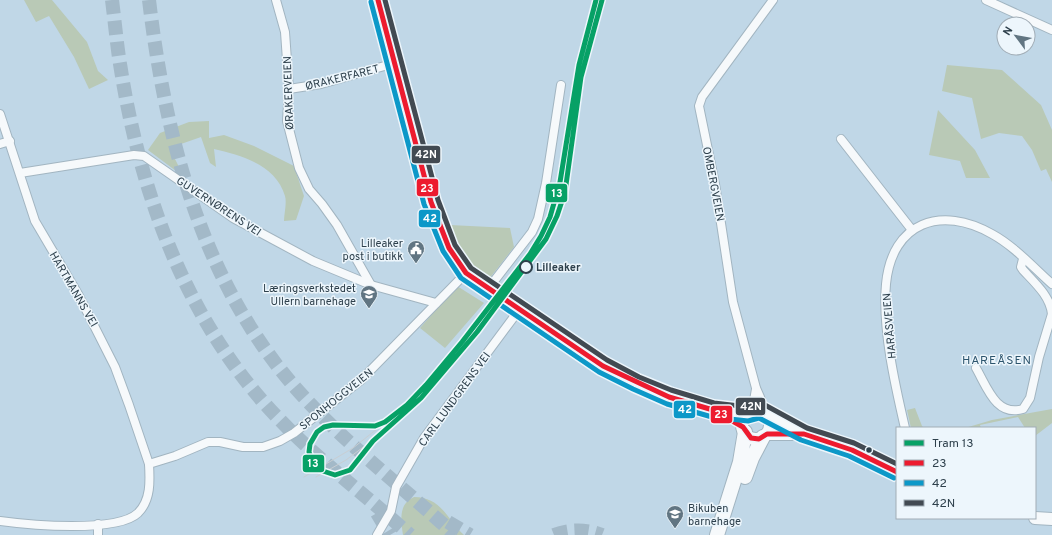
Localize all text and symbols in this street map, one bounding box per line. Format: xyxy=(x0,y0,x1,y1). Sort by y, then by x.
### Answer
north arrow xyxy=(996,16,1036,56)
text: N xyxy=(1000,24,1016,38)
street label: ØRAKERVEIEN xyxy=(281,56,297,130)
street label: ØRAKERFARET xyxy=(304,62,381,94)
line badge: 42N xyxy=(411,145,441,164)
street label: OMBERGVEIEN xyxy=(699,146,727,223)
text: 42N xyxy=(415,148,437,162)
street label: GUVERNØRENS VEI xyxy=(173,174,264,240)
line badge: 23 xyxy=(416,178,439,197)
text: 23 xyxy=(420,182,434,196)
line badge: 13 xyxy=(545,183,568,203)
text: 13 xyxy=(552,187,563,201)
line badge: 42 xyxy=(418,209,441,228)
text: 42 xyxy=(423,212,437,226)
place label: Lilleaker post i butikk xyxy=(343,237,404,264)
public building icon: Lilleaker post i butikk xyxy=(406,239,426,264)
street label: HARTMANNS VEI xyxy=(46,249,100,330)
marker: Lilleaker xyxy=(519,260,533,274)
place label: Lilleaker xyxy=(536,261,581,275)
place label: Læringsverkstedet Ullern barnehage xyxy=(263,282,356,309)
school or university icon: Læringsverkstedet Ullern barnehage xyxy=(359,284,379,309)
street label: HARÅSVEIEN xyxy=(880,292,900,359)
street label: CARL LUNDGRENS VEI xyxy=(416,350,494,450)
district label: HAREÅSEN xyxy=(962,353,1032,369)
street label: SPONHOGGVEIEN xyxy=(297,366,376,434)
line badge: 42N xyxy=(735,397,766,416)
line badge: 42 xyxy=(673,400,696,419)
text: 42N xyxy=(740,400,762,414)
text: 42 xyxy=(678,403,692,417)
line badge: 23 xyxy=(710,405,733,424)
text: 23 xyxy=(714,408,728,422)
legend xyxy=(896,427,1036,519)
text: Tram 13 xyxy=(932,436,974,452)
unlabelled marker xyxy=(864,445,874,455)
line badge: 13 xyxy=(302,454,325,473)
text: 23 xyxy=(932,456,947,472)
text: 13 xyxy=(308,457,319,471)
text: 42 xyxy=(932,476,947,492)
text: 42N xyxy=(932,496,955,512)
place label: Bikuben barnehage xyxy=(688,502,741,529)
school or university icon: Bikuben barnehage xyxy=(665,504,685,529)

